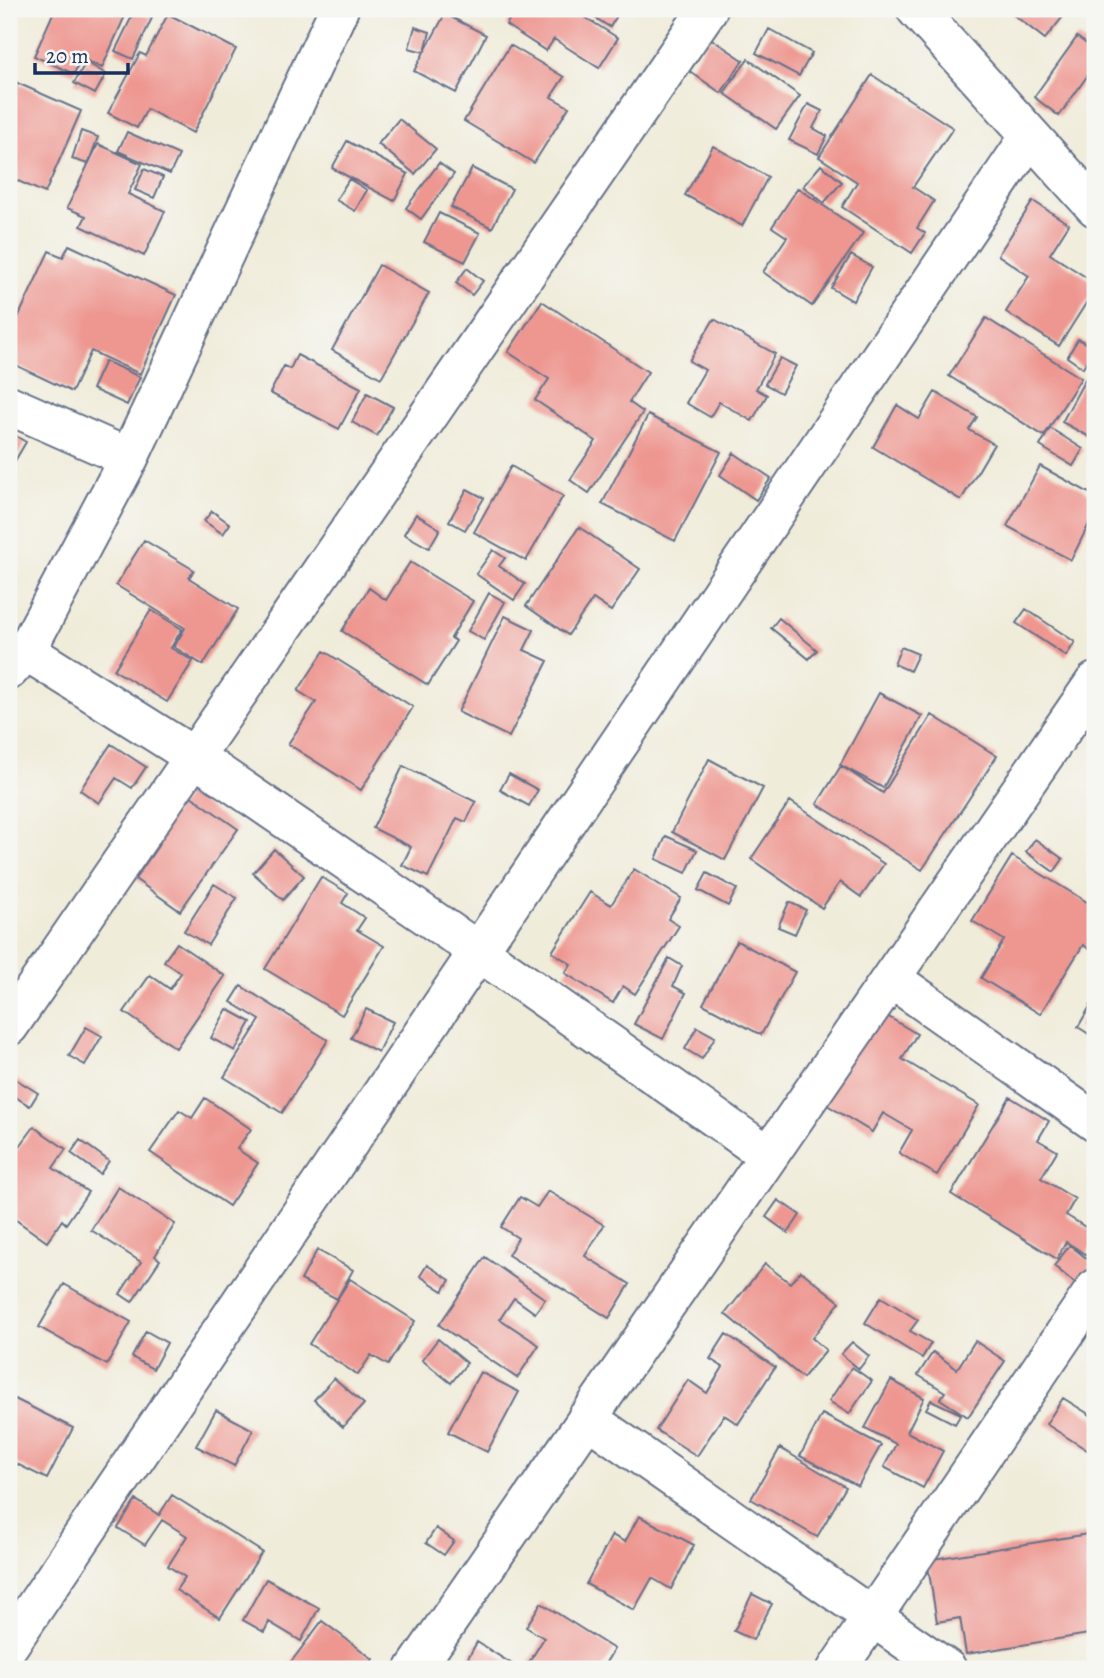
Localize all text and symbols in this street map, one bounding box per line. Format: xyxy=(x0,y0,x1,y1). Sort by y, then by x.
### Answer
scale bar xyxy=(35,32,128,76)
text: 20 m xyxy=(46,42,89,70)

